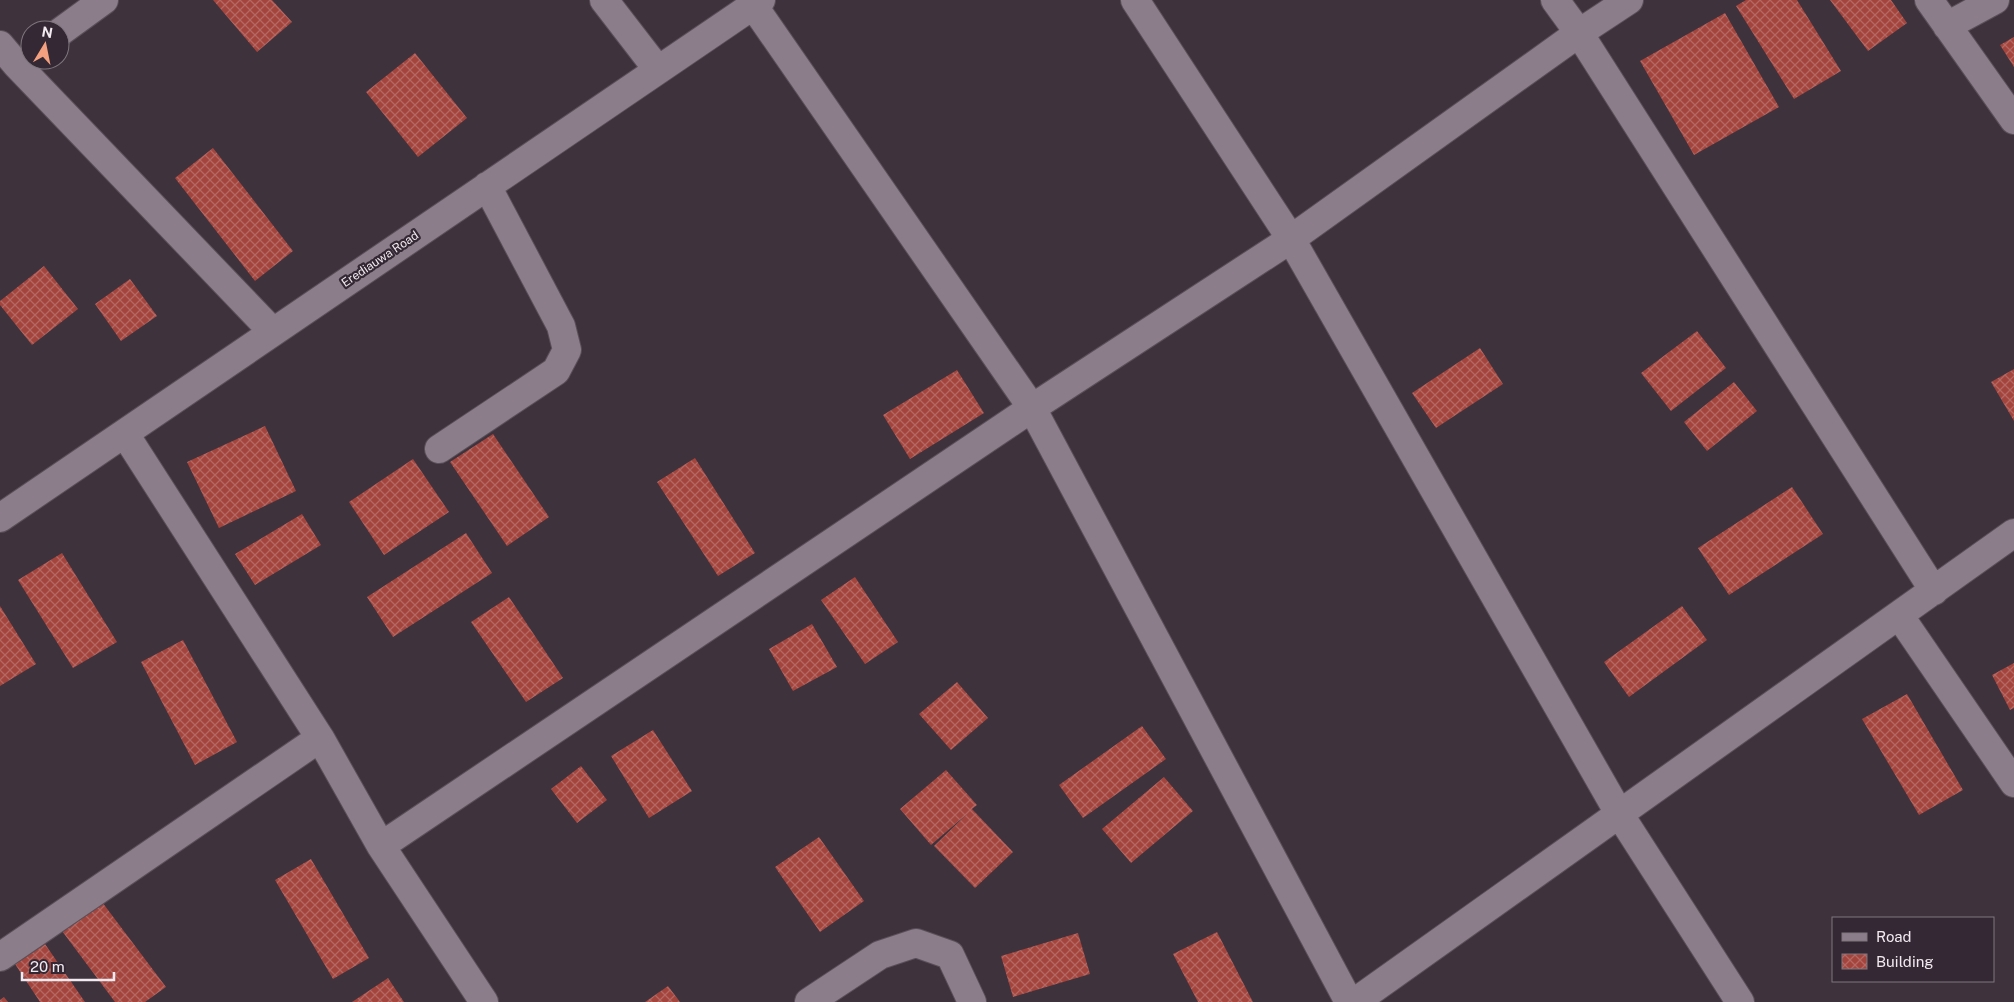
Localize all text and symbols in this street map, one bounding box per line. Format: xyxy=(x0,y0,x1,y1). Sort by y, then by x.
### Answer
north arrow xyxy=(20,20,70,70)
text: N xyxy=(40,23,54,41)
street label: Erediauwa Road xyxy=(339,228,421,290)
legend xyxy=(1832,917,1994,982)
text: Road xyxy=(1876,928,1912,945)
scale bar xyxy=(22,950,115,982)
text: Building xyxy=(1876,953,1934,970)
text: 20 m xyxy=(30,958,65,975)

